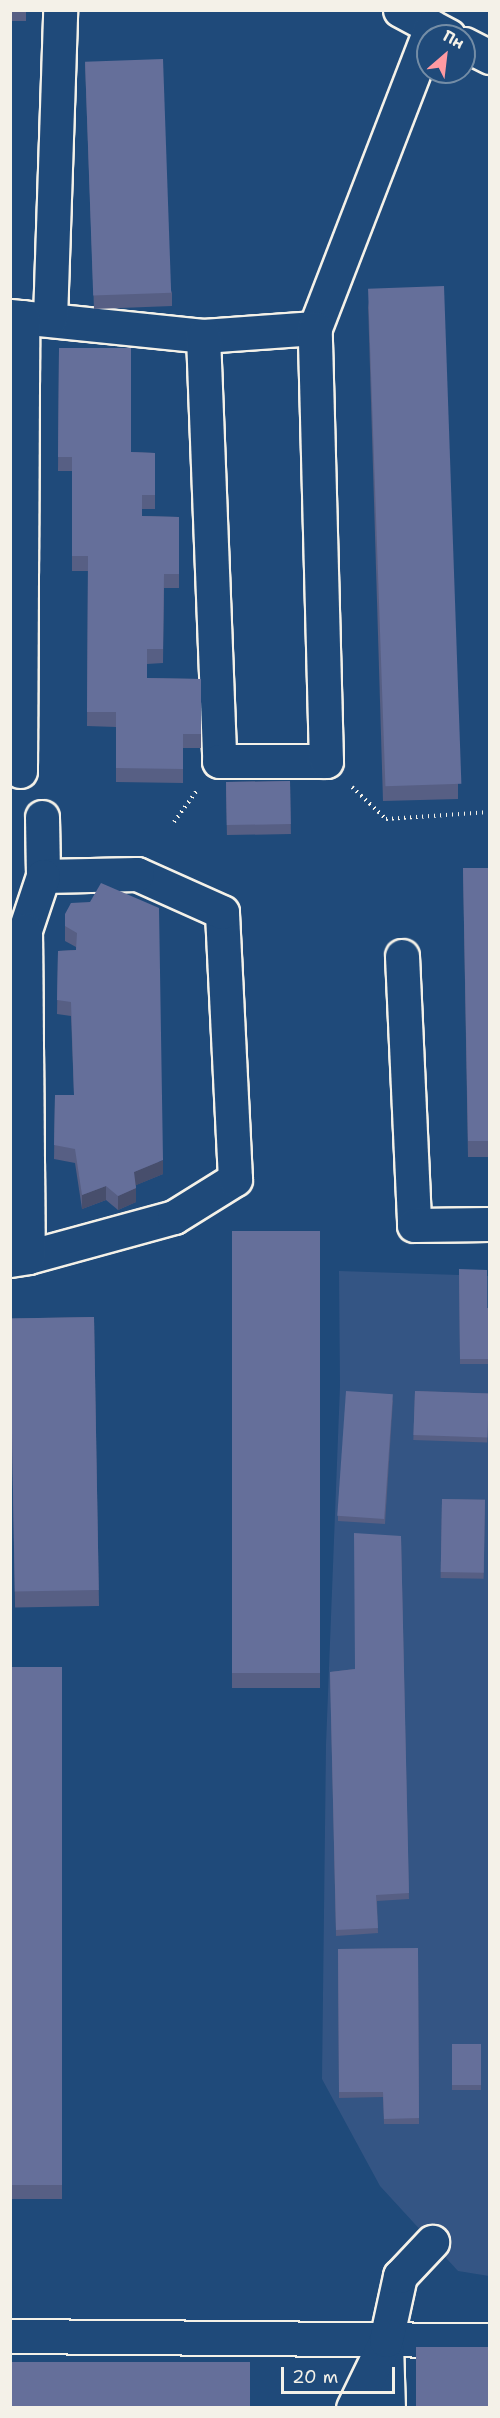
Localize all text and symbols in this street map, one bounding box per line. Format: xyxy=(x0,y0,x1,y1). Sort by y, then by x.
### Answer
north arrow xyxy=(416,24,476,84)
text: Пн xyxy=(439,25,468,54)
scale bar xyxy=(284,2355,398,2393)
text: 20 m xyxy=(292,2365,338,2389)

